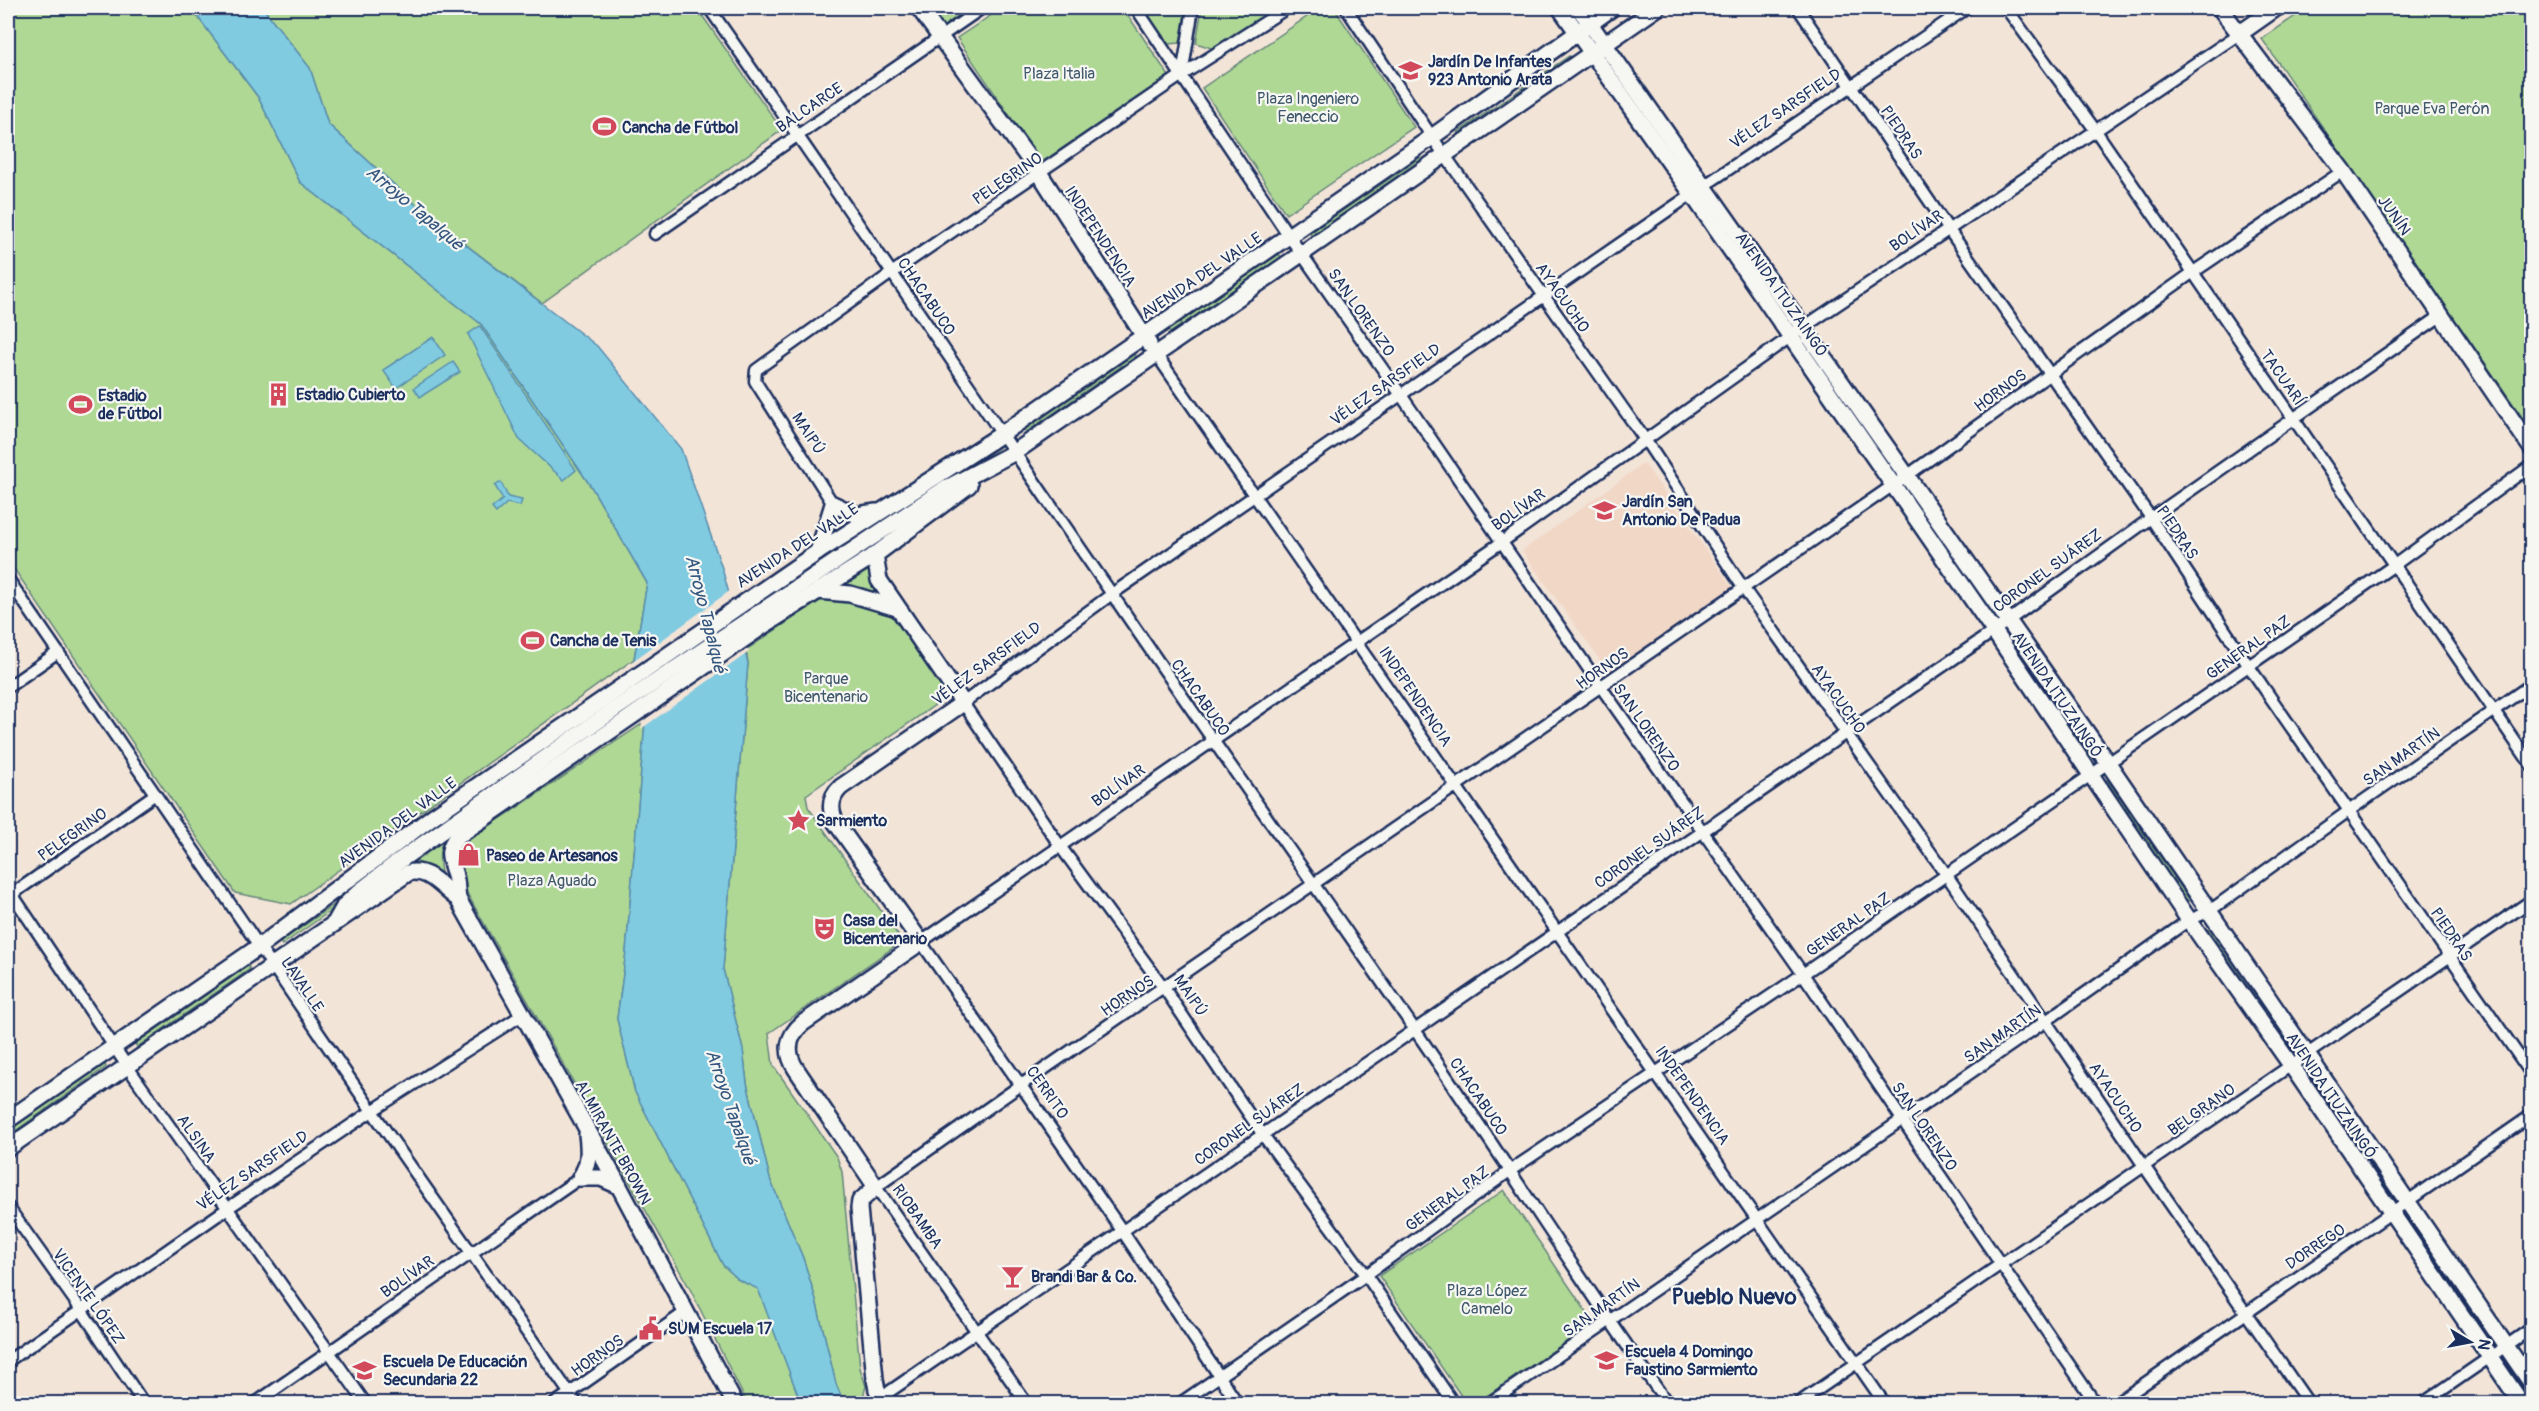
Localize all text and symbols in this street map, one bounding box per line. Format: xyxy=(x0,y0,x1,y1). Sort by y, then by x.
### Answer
place label: Jardín De Infantes 923 Antonio Arata xyxy=(1428,52,1553,90)
school or university icon: Jardín De Infantes 923 Antonio Arata xyxy=(1397,57,1423,83)
park label: Plaza Italia xyxy=(1023,64,1095,84)
street label: VÉLEZ SARSFIELD xyxy=(1726,64,1845,153)
street label: BALCARCE xyxy=(772,78,847,137)
park label: Plaza Ingeniero Feneccio xyxy=(1257,89,1360,127)
park label: Parque Eva Perón xyxy=(2375,99,2489,119)
street label: PIEDRAS xyxy=(1876,102,1926,163)
sports icon: Cancha de Fútbol xyxy=(591,114,617,140)
place label: Cancha de Fútbol xyxy=(622,118,739,138)
street label: PELEGRINO xyxy=(969,148,1046,209)
water label: Arroyo Tapalqué xyxy=(361,161,469,257)
street label: INDEPENDENCIA xyxy=(1060,182,1140,291)
street label: JUNÍN xyxy=(2373,192,2415,240)
street label: BOLÍVAR xyxy=(1886,206,1947,256)
street label: AVENIDA DEL VALLE xyxy=(1137,228,1266,324)
street label: AVENIDA ITUZAINGÓ xyxy=(1731,228,1833,361)
street label: CHACABUCO xyxy=(893,254,959,339)
street label: AYACUCHO xyxy=(1531,259,1594,336)
street label: SAN LORENZO xyxy=(1323,265,1399,360)
street label: VÉLEZ SARSFIELD xyxy=(1327,339,1445,430)
street label: TACUARÍ xyxy=(2256,346,2309,410)
street label: HORNOS xyxy=(1970,365,2031,416)
building icon: Estadio Cubierto xyxy=(265,381,291,407)
place label: Estadio Cubierto xyxy=(296,385,406,405)
place label: Estadio de Fútbol xyxy=(98,386,162,424)
sports icon: Estadio de Fútbol xyxy=(67,391,93,417)
street label: MAIPÚ xyxy=(787,409,829,458)
street label: BOLÍVAR xyxy=(1488,484,1549,535)
place label: Jardín San Antonio De Padua xyxy=(1622,492,1741,530)
school or university icon: Jardín San Antonio De Padua xyxy=(1591,497,1617,523)
street label: AVENIDA DEL VALLE xyxy=(733,499,862,593)
street label: PIEDRAS xyxy=(2152,502,2202,563)
street label: CORONEL SUÁREZ xyxy=(1989,525,2106,617)
water label: Arroyo Tapalqué xyxy=(680,553,732,677)
street label: GENERAL PAZ xyxy=(2202,611,2295,684)
street label: VÉLEZ SARSFIELD xyxy=(928,617,1045,710)
sports icon: Cancha de Tenis xyxy=(519,627,545,653)
street label: AVENIDA ITUZAINGÓ xyxy=(2008,627,2108,761)
place label: Cancha de Tenis xyxy=(550,631,657,651)
street label: INDEPENDENCIA xyxy=(1374,643,1456,750)
street label: HORNOS xyxy=(1572,643,1633,694)
street label: CHACABUCO xyxy=(1166,655,1234,740)
street label: AYACUCHO xyxy=(1807,660,1870,737)
park label: Parque Bicentenario xyxy=(784,669,868,707)
street label: SAN LORENZO xyxy=(1608,680,1684,775)
street label: SAN MARTÍN xyxy=(2359,723,2444,791)
street label: BOLÍVAR xyxy=(1088,760,1149,811)
street label: AVENIDA DEL VALLE xyxy=(334,773,461,873)
street label: CORONEL SUÁREZ xyxy=(1591,802,1708,893)
street label: PELEGRINO xyxy=(34,804,111,866)
place icon: Sarmiento xyxy=(785,807,811,833)
place label: Sarmiento xyxy=(816,811,887,831)
shop icon: Paseo de Artesanos xyxy=(455,842,481,868)
place label: Paseo de Artesanos xyxy=(486,846,619,866)
park label: Plaza Aguado xyxy=(507,871,597,891)
street label: GENERAL PAZ xyxy=(1802,888,1895,961)
street label: PIEDRAS xyxy=(2426,904,2476,965)
place label: Casa del Bicentenario xyxy=(843,911,928,949)
theatre icon: Casa del Bicentenario xyxy=(812,916,838,942)
street label: LAVALLE xyxy=(276,953,328,1016)
street label: HORNOS xyxy=(1097,971,1158,1021)
street label: MAIPÚ xyxy=(1169,971,1211,1020)
street label: SAN MARTÍN xyxy=(1960,1000,2045,1068)
street label: AVENIDA ITUZAINGÓ xyxy=(2282,1028,2382,1162)
street label: INDEPENDENCIA xyxy=(1651,1042,1734,1149)
water label: Arroyo Tapalqué xyxy=(700,1046,761,1169)
street label: CHACABUCO xyxy=(1445,1054,1511,1139)
street label: AYACUCHO xyxy=(2084,1059,2146,1137)
street label: CERRITO xyxy=(1022,1062,1073,1123)
street label: ALMIRANTE BROWN xyxy=(571,1077,656,1208)
street label: SAN LORENZO xyxy=(1887,1078,1961,1175)
street label: CORONEL SUÁREZ xyxy=(1191,1079,1308,1170)
street label: BELGRANO xyxy=(2164,1079,2239,1140)
street label: ALSINA xyxy=(172,1111,220,1167)
street label: VÉLEZ SARSFIELD xyxy=(193,1126,312,1215)
street label: GENERAL PAZ xyxy=(1402,1162,1494,1236)
street label: RIOBAMBA xyxy=(888,1180,947,1253)
street label: DORREGO xyxy=(2282,1220,2349,1274)
street label: VICENTE LÓPEZ xyxy=(48,1244,129,1348)
street label: BOLÍVAR xyxy=(377,1251,438,1302)
bar icon: Brandi Bar & Co. xyxy=(1000,1263,1026,1289)
place label: Brandi Bar & Co. xyxy=(1031,1267,1137,1287)
street label: SAN MARTÍN xyxy=(1559,1274,1644,1342)
park label: Plaza López Camelo xyxy=(1447,1281,1527,1319)
district label: Pueblo Nuevo xyxy=(1671,1283,1797,1311)
north arrow xyxy=(2440,1312,2500,1372)
public building icon: SUM Escuela 17 xyxy=(637,1315,663,1341)
place label: SUM Escuela 17 xyxy=(668,1319,772,1339)
street label: HORNOS xyxy=(567,1330,628,1381)
text: N xyxy=(2473,1337,2495,1352)
place label: Escuela 4 Domingo Faustino Sarmiento xyxy=(1625,1342,1758,1380)
school or university icon: Escuela 4 Domingo Faustino Sarmiento xyxy=(1594,1347,1620,1373)
place label: Escuela De Educación Secundaria 22 xyxy=(383,1352,527,1390)
school or university icon: Escuela De Educación Secundaria 22 xyxy=(352,1357,378,1383)

